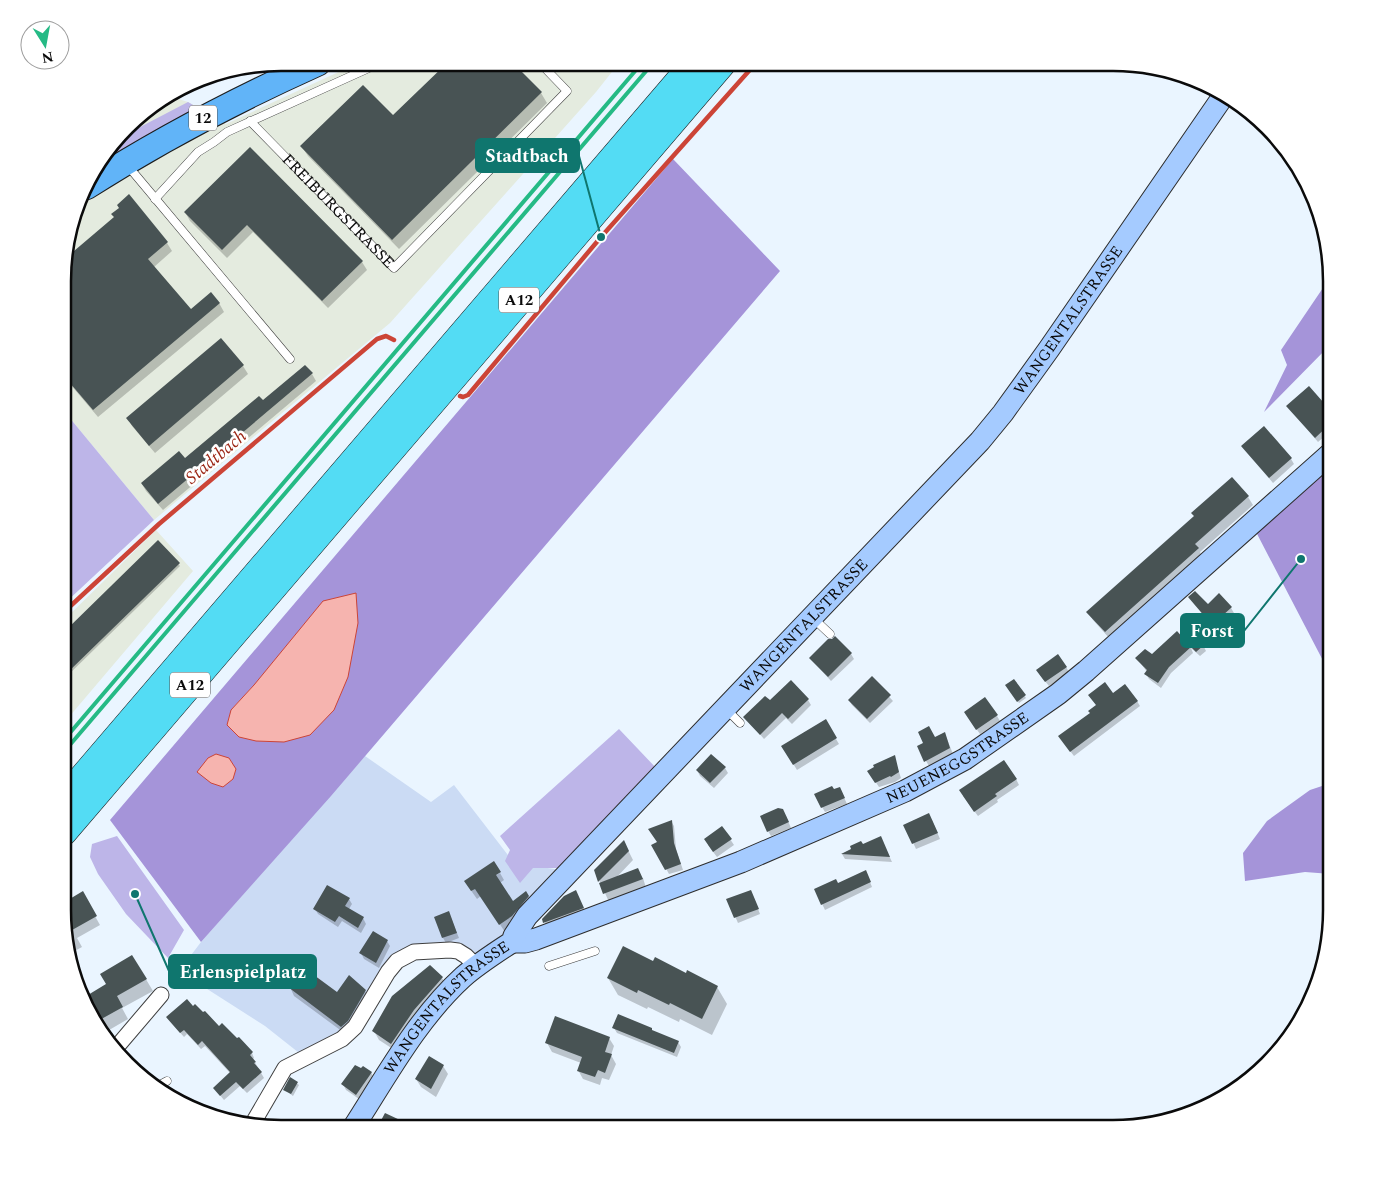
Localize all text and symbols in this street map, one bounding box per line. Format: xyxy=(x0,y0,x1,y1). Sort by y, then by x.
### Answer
north arrow xyxy=(20,20,70,70)
text: N xyxy=(40,46,55,69)
road number: 12 xyxy=(189,106,217,130)
callout: Stadtbach xyxy=(476,139,579,172)
text: Stadtbach xyxy=(485,143,569,170)
street label: FREIBURGSTRASSE xyxy=(276,148,400,274)
street label: WANGENTALSTRASSE xyxy=(1008,241,1129,400)
road number: A12 xyxy=(499,288,539,312)
water label: Stadtbach xyxy=(179,423,253,491)
street label: WANGENTALSTRASSE xyxy=(734,553,874,698)
callout: Forst xyxy=(1181,614,1244,647)
text: Forst xyxy=(1190,618,1234,645)
road number: A12 xyxy=(170,672,210,698)
street label: NEUENEGGSTRASSE xyxy=(882,706,1034,810)
street label: WANGENTALSTRASSE xyxy=(378,935,514,1079)
callout: Erlenspielplatz xyxy=(169,955,316,988)
text: Erlenspielplatz xyxy=(180,959,306,986)

